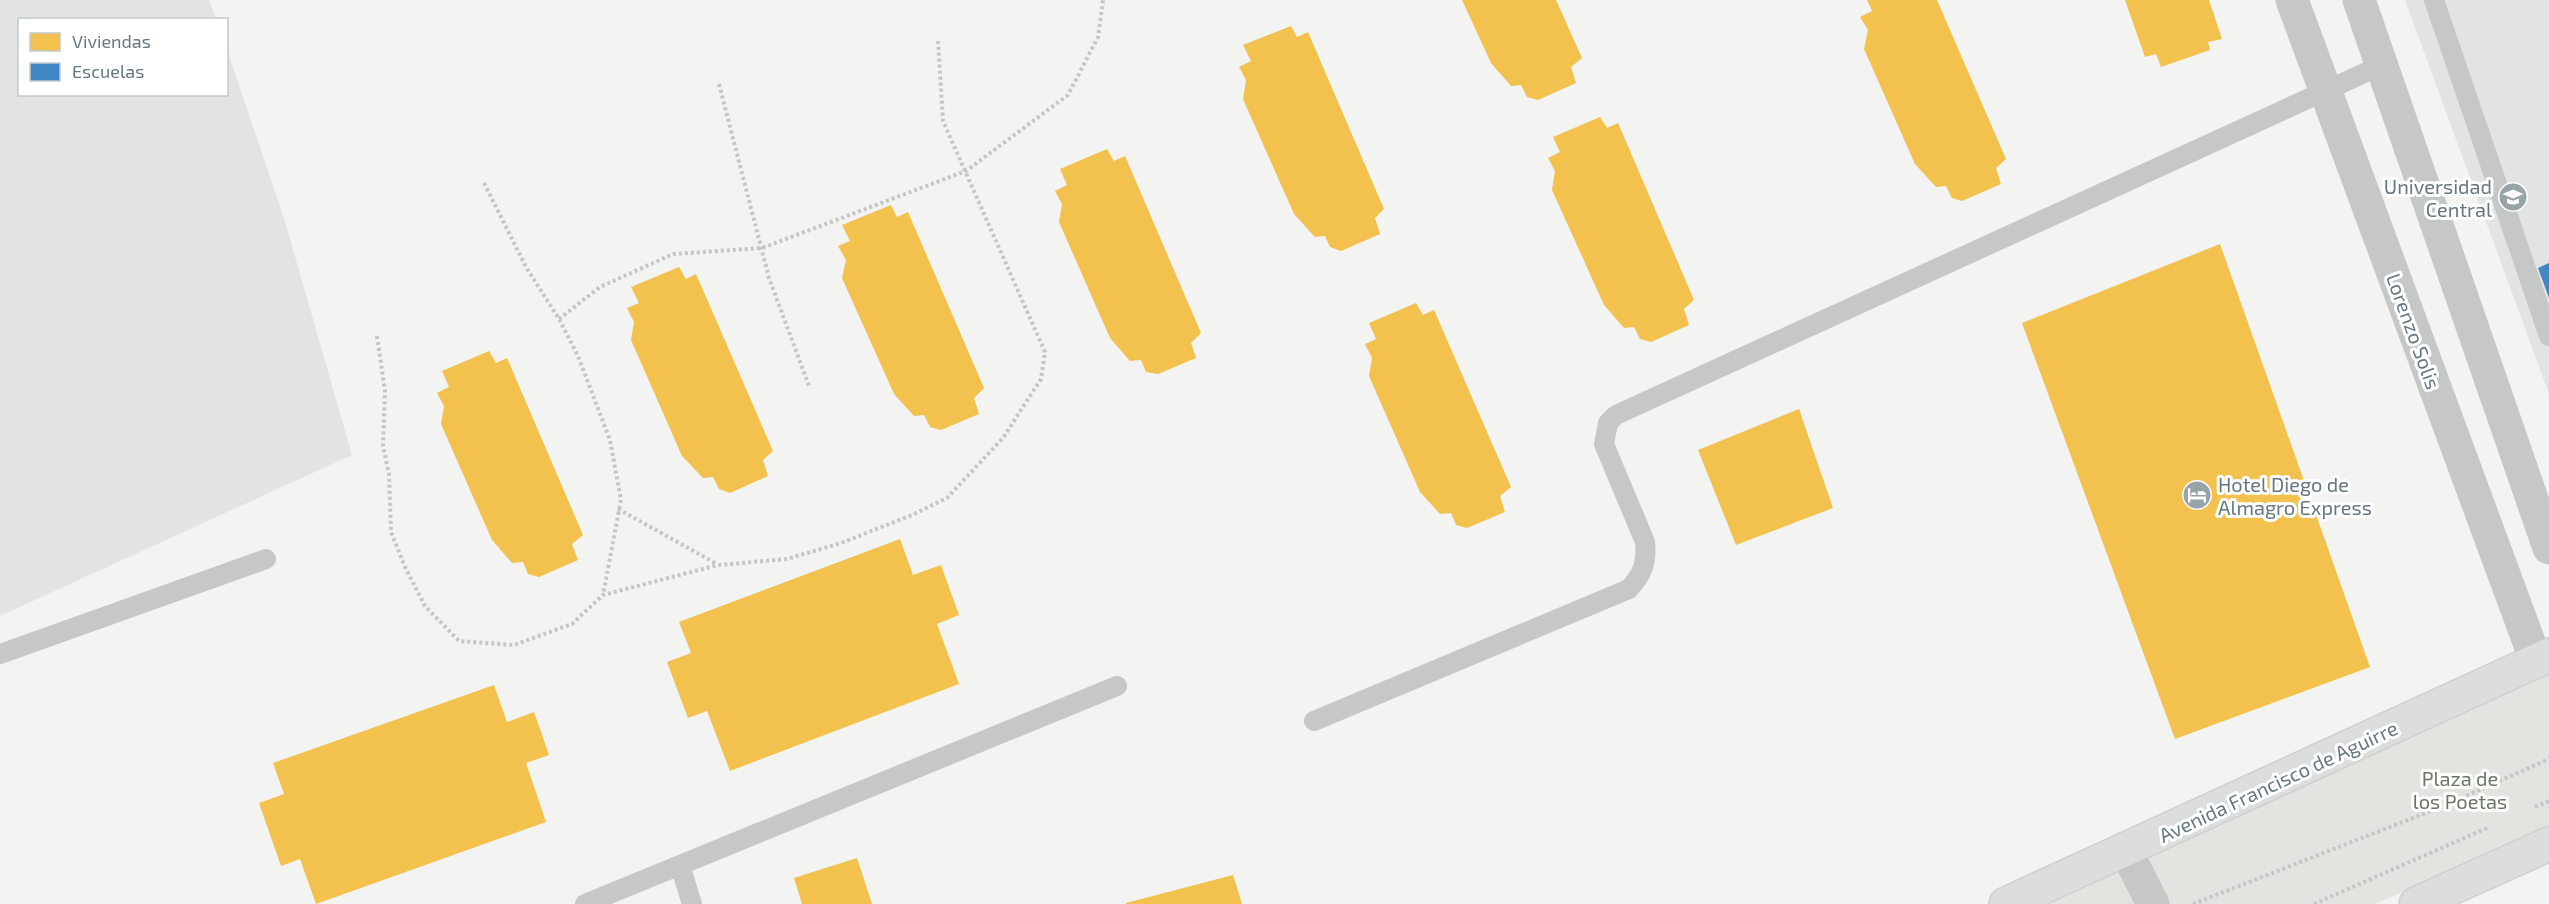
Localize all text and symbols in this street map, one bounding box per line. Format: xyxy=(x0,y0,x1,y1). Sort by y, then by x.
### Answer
legend xyxy=(18,18,228,96)
text: Viviendas xyxy=(72,30,151,52)
text: Escuelas xyxy=(72,60,144,82)
place label: Universidad Central xyxy=(2384,174,2492,221)
school or university icon: Universidad Central xyxy=(2497,181,2529,213)
street label: Lorenzo Solis xyxy=(2382,270,2446,392)
place label: Hotel Diego de Almagro Express xyxy=(2218,472,2372,519)
hotel icon: Hotel Diego de Almagro Express xyxy=(2181,479,2213,511)
street label: Avenida Francisco de Aguirre xyxy=(2155,715,2401,847)
park label: Plaza de los Poetas xyxy=(2413,766,2507,813)

